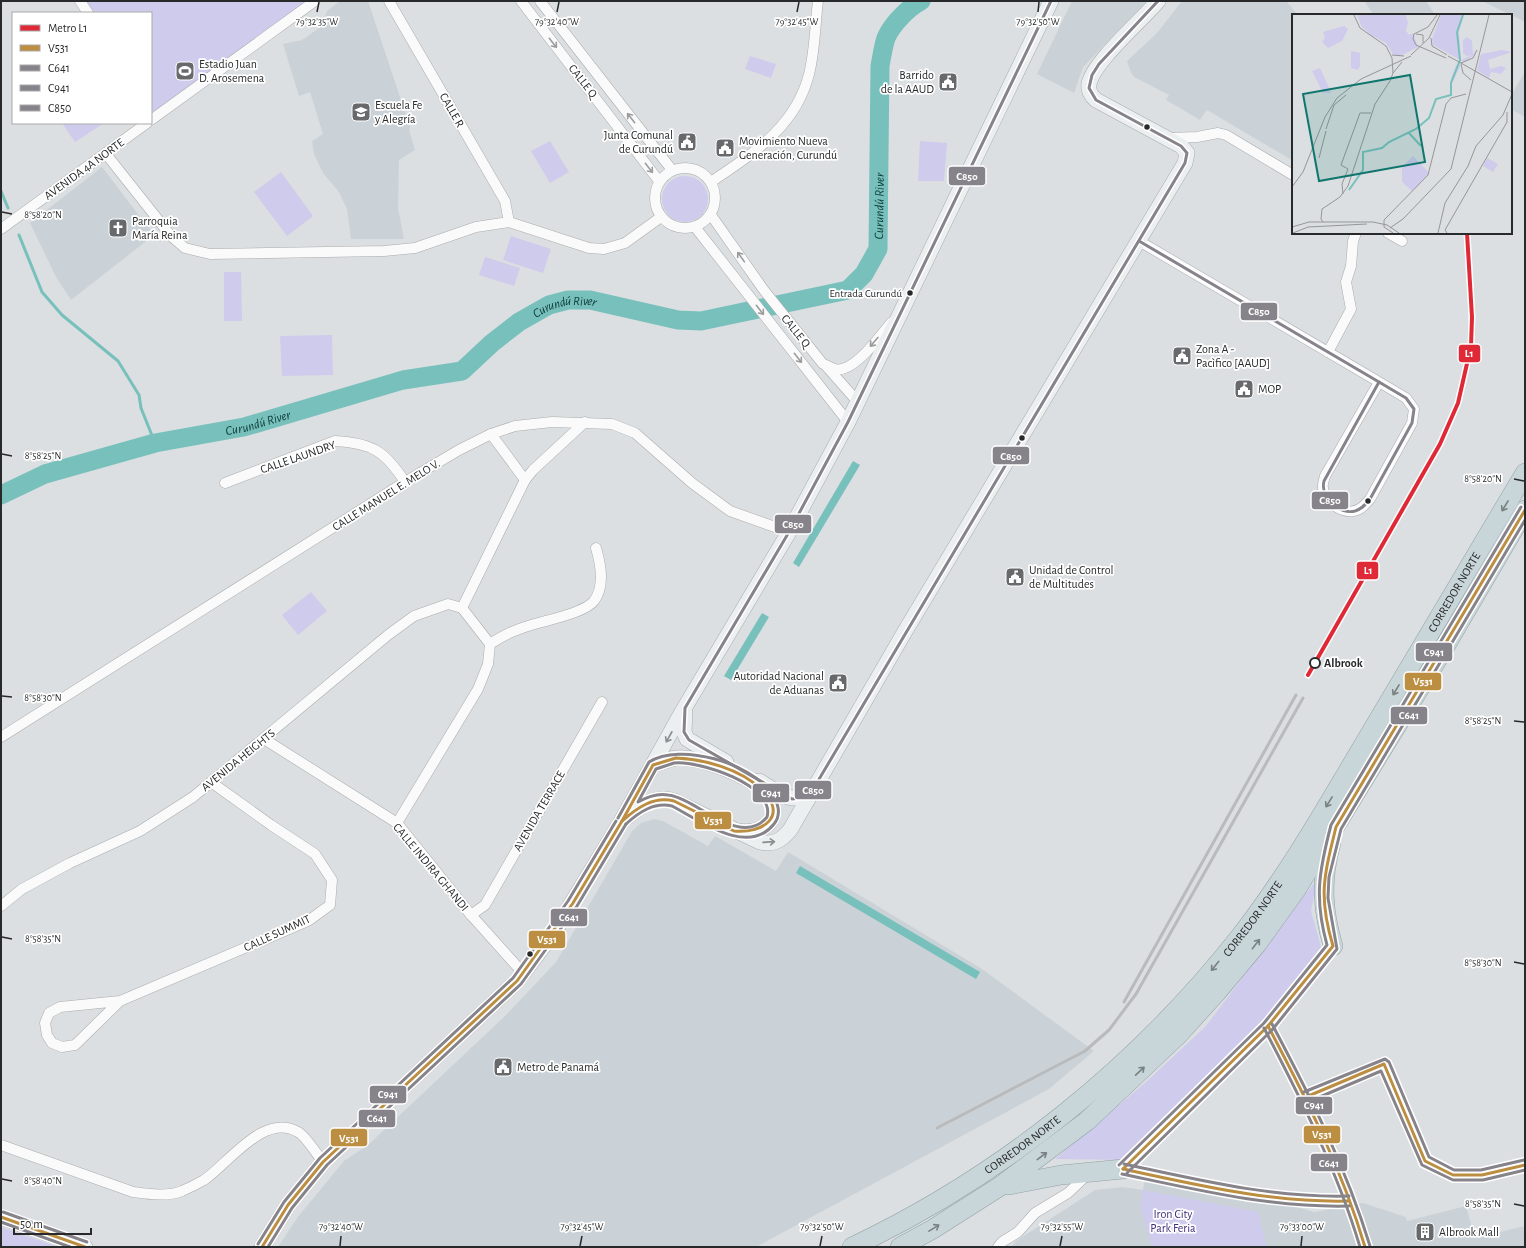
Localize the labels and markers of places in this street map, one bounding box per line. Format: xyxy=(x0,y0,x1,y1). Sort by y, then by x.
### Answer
place label: Estadio Juan D. Arosemena xyxy=(199,58,265,84)
sports icon: Estadio Juan D. Arosemena xyxy=(174,60,196,82)
place label: Barrido de la AAUD xyxy=(881,69,934,95)
public building icon: Barrido de la AAUD xyxy=(937,71,959,93)
place label: Escuela Fe y Alegría xyxy=(374,99,422,126)
school or university icon: Escuela Fe y Alegría xyxy=(350,101,372,123)
unlabelled marker xyxy=(1142,122,1152,132)
place label: Junta Comunal de Curundú xyxy=(604,129,673,155)
public building icon: Junta Comunal de Curundú xyxy=(676,131,698,153)
place label: Movimiento Nueva Generación, Curundú xyxy=(739,135,837,161)
public building icon: Movimiento Nueva Generación, Curundú xyxy=(714,137,736,159)
place label: Parroquia María Reina xyxy=(132,215,188,241)
church icon: Parroquia María Reina xyxy=(107,217,129,239)
place label: Entrada Curundú xyxy=(829,288,902,299)
marker: Entrada Curundú xyxy=(905,288,915,298)
place label: Zona A - Pacìfico [AAUD] xyxy=(1196,343,1270,369)
public building icon: Zona A - Pacìfico [AAUD] xyxy=(1171,345,1193,367)
public building icon: MOP xyxy=(1233,378,1255,400)
place label: MOP xyxy=(1258,383,1281,395)
unlabelled marker xyxy=(1017,433,1027,443)
unlabelled marker xyxy=(1363,496,1373,506)
place label: Unidad de Control de Multitudes xyxy=(1029,564,1114,590)
public building icon: Unidad de Control de Multitudes xyxy=(1004,566,1026,588)
marker: Albrook xyxy=(1309,657,1321,669)
place label: Albrook xyxy=(1324,657,1363,669)
place label: Autoridad Nacional de Aduanas xyxy=(734,670,824,696)
public building icon: Autoridad Nacional de Aduanas xyxy=(827,672,849,694)
unlabelled marker xyxy=(525,949,535,959)
public building icon: Metro de Panamá xyxy=(492,1056,514,1078)
place label: Metro de Panamá xyxy=(517,1061,600,1073)
building icon: Albrook Mall xyxy=(1414,1221,1436,1243)
place label: Albrook Mall xyxy=(1439,1226,1499,1238)

